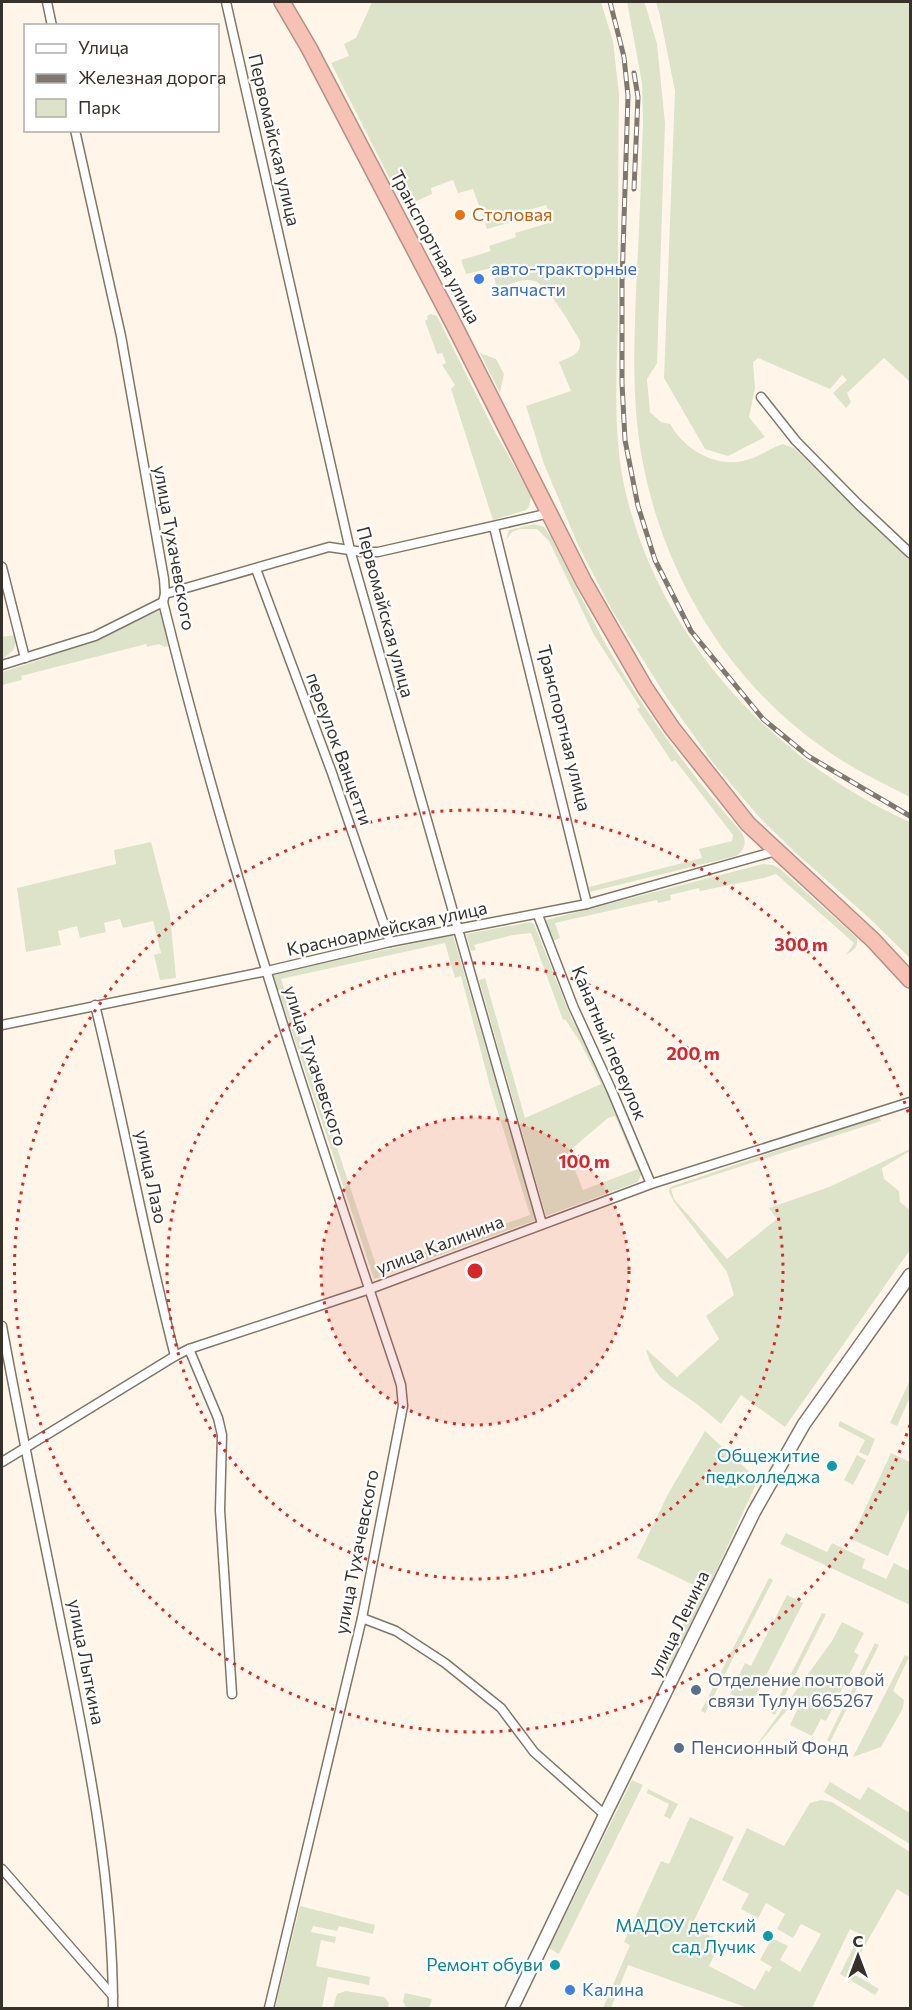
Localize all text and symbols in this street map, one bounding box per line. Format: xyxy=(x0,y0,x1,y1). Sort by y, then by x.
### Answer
legend xyxy=(24,24,219,132)
text: Улица xyxy=(78,36,129,58)
street label: Первомайская улица xyxy=(244,51,306,228)
text: Железная дорога xyxy=(78,66,226,88)
text: Парк xyxy=(78,96,121,118)
street label: Транспортная улица xyxy=(386,166,486,327)
place label: Столовая xyxy=(472,203,553,225)
marker: Столовая xyxy=(453,208,467,222)
place label: авто-тракторные запчасти xyxy=(491,257,637,300)
marker: авто-тракторные запчасти xyxy=(472,272,486,286)
street label: улица Тухачевского xyxy=(150,464,200,632)
street label: Первомайская улица xyxy=(353,524,419,700)
street label: Транспортная улица xyxy=(534,642,596,813)
street label: переулок Ванцетти xyxy=(302,669,378,828)
street label: Красноармейская улица xyxy=(285,896,489,960)
text: 300 m xyxy=(774,933,828,955)
street label: Канатный переулок xyxy=(567,962,653,1123)
street label: улица Тухачевского xyxy=(280,983,352,1149)
text: 200 m xyxy=(666,1042,720,1064)
street label: улица Лазо xyxy=(131,1128,173,1226)
text: 100 m xyxy=(558,1150,610,1172)
street label: улица Калинина xyxy=(373,1210,507,1279)
centre of rings xyxy=(465,1261,485,1281)
place label: Общежитие педколледжа xyxy=(705,1444,820,1487)
marker: Общежитие педколледжа xyxy=(825,1459,839,1473)
street label: улица Тухачевского xyxy=(329,1468,383,1636)
street label: улица Ленина xyxy=(643,1567,713,1680)
street label: улица Лыткина xyxy=(64,1597,110,1726)
place label: Отделение почтовой связи Тулун 665267 xyxy=(708,1668,885,1711)
marker: Отделение почтовой связи Тулун 665267 xyxy=(689,1683,703,1697)
place label: Пенсионный Фонд xyxy=(691,1736,849,1758)
marker: Пенсионный Фонд xyxy=(672,1741,686,1755)
place label: МАДОУ детский сад Лучик xyxy=(615,1914,756,1957)
north arrow xyxy=(828,1926,888,1986)
marker: МАДОУ детский сад Лучик xyxy=(761,1929,775,1943)
text: С xyxy=(853,1931,864,1950)
place label: Ремонт обуви xyxy=(426,1953,543,1975)
marker: Ремонт обуви xyxy=(548,1958,562,1972)
place label: Калина xyxy=(582,1978,644,2000)
marker: Калина xyxy=(563,1983,577,1997)

